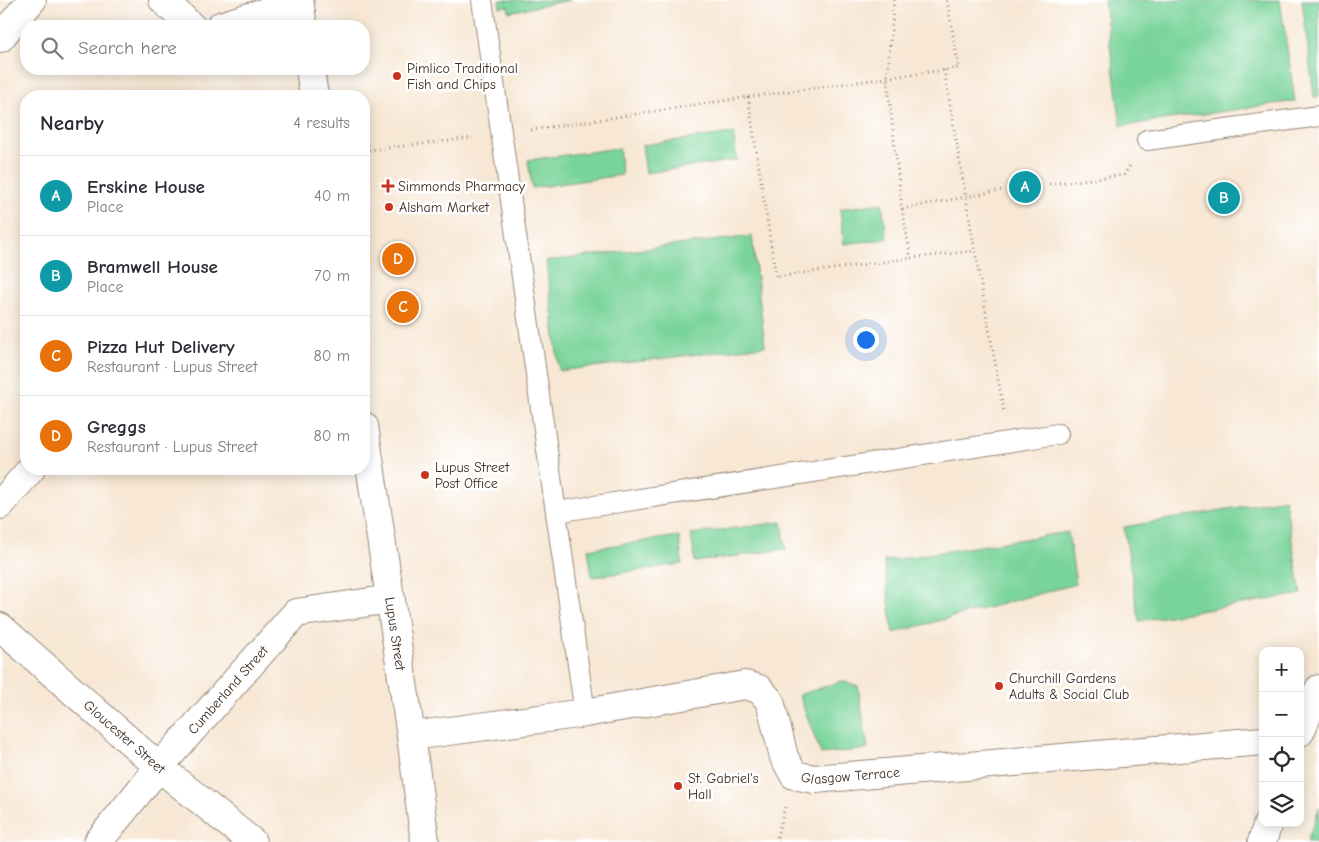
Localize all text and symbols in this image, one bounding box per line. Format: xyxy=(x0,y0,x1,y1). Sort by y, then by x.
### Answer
search box xyxy=(20,20,370,75)
icon: search xyxy=(38,34,66,62)
text: Search here xyxy=(78,37,177,59)
place label: Pimlico Traditional Fish and Chips xyxy=(407,60,518,93)
marker: Pimlico Traditional Fish and Chips xyxy=(391,70,403,82)
text: Nearby xyxy=(40,111,104,135)
text: 4 results xyxy=(293,114,350,132)
pin: A xyxy=(1009,168,1041,206)
text: Erskine House xyxy=(87,176,205,198)
place label: Simmonds Pharmacy xyxy=(398,178,526,195)
pin: B xyxy=(1208,179,1240,217)
marker: Simmonds Pharmacy xyxy=(382,180,394,192)
text: A xyxy=(52,187,60,205)
text: 40 m xyxy=(314,187,350,205)
text: Place xyxy=(87,198,123,216)
place label: Alsham Market xyxy=(399,199,490,216)
marker: Alsham Market xyxy=(383,201,395,213)
pin: D xyxy=(382,240,414,278)
text: Bramwell House xyxy=(87,256,218,278)
text: B xyxy=(51,267,61,285)
text: 70 m xyxy=(314,267,350,285)
text: Place xyxy=(87,278,123,296)
pin: C xyxy=(387,288,419,326)
your location xyxy=(853,327,879,353)
text: Pizza Hut Delivery xyxy=(87,336,235,358)
text: C xyxy=(51,347,61,365)
text: 80 m xyxy=(313,347,350,365)
text: Restaurant · Lupus Street xyxy=(87,358,258,376)
text: Greggs xyxy=(87,416,146,438)
text: D xyxy=(51,427,61,445)
text: 80 m xyxy=(313,427,350,445)
text: Restaurant · Lupus Street xyxy=(87,438,258,456)
place label: Lupus Street Post Office xyxy=(435,459,510,492)
marker: Lupus Street Post Office xyxy=(419,469,431,481)
street label: Lupus Street xyxy=(381,596,409,673)
street label: Cumberland Street xyxy=(184,642,273,738)
map controls xyxy=(1259,647,1304,827)
button: + xyxy=(1259,647,1304,692)
place label: Churchill Gardens Adults & Social Club xyxy=(1009,670,1129,703)
marker: Churchill Gardens Adults & Social Club xyxy=(993,680,1005,692)
button: − xyxy=(1259,692,1304,737)
street label: Gloucester Street xyxy=(80,697,169,778)
button: locate xyxy=(1259,737,1304,782)
street label: Glasgow Terrace xyxy=(799,764,900,788)
place label: St. Gabriel's Hall xyxy=(688,770,759,803)
marker: St. Gabriel's Hall xyxy=(672,780,684,792)
button: layers xyxy=(1259,782,1304,827)

